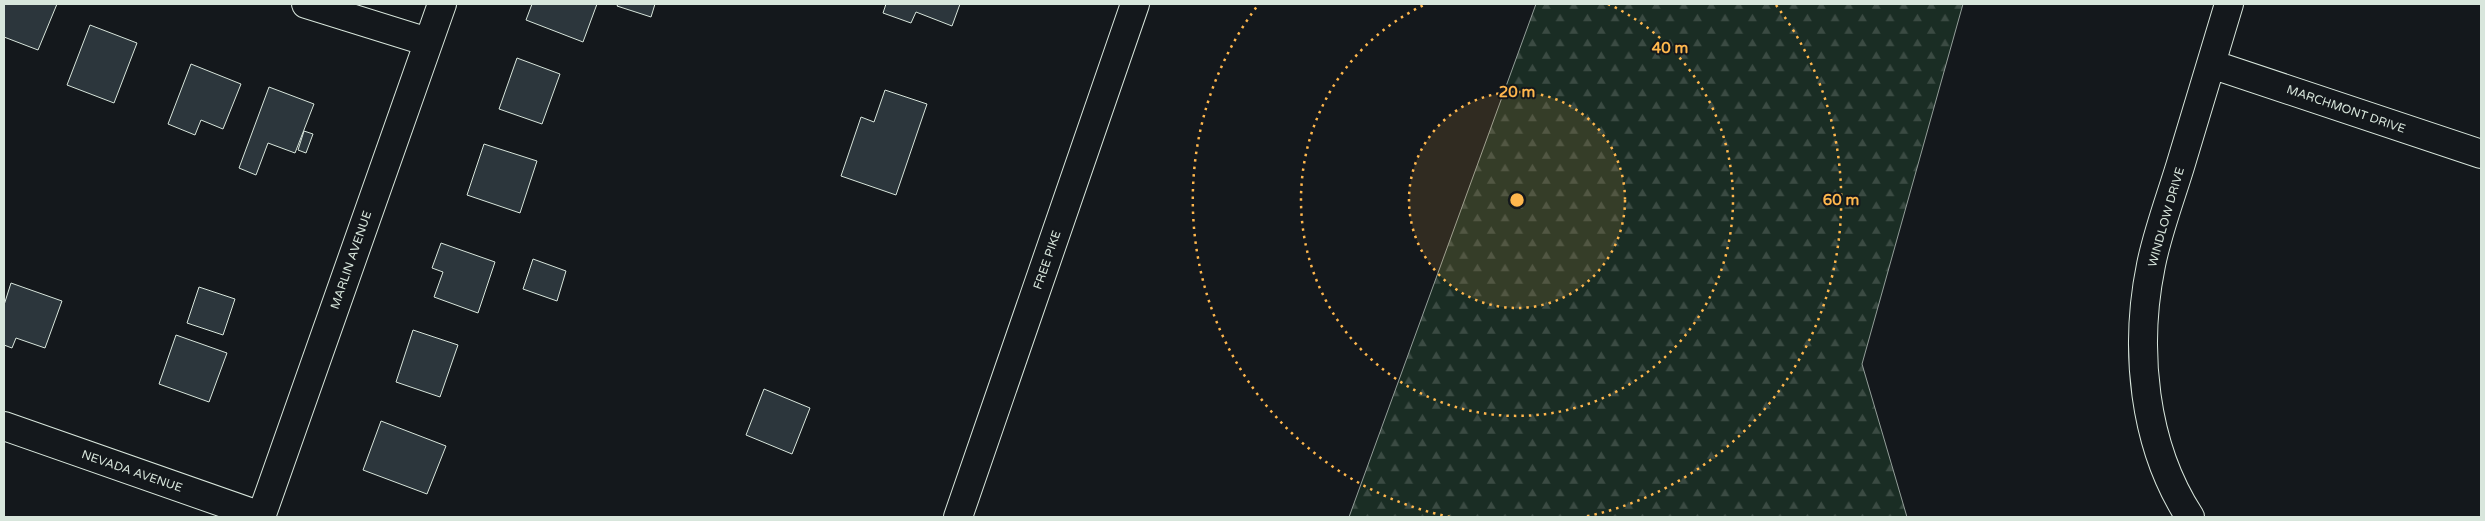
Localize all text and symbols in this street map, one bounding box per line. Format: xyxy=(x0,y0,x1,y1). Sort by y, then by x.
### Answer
text: 40 m xyxy=(1652,39,1688,57)
street label: MARCHMONT DRIVE xyxy=(2285,82,2408,136)
text: 20 m xyxy=(1499,83,1535,101)
street label: WINDLOW DRIVE xyxy=(2145,165,2187,268)
centre of rings xyxy=(1508,191,1526,209)
text: 60 m xyxy=(1823,191,1859,209)
street label: MARLIN AVENUE xyxy=(328,209,374,311)
street label: FREE PIKE xyxy=(1030,228,1064,291)
street label: NEVADA AVENUE xyxy=(80,447,185,495)

